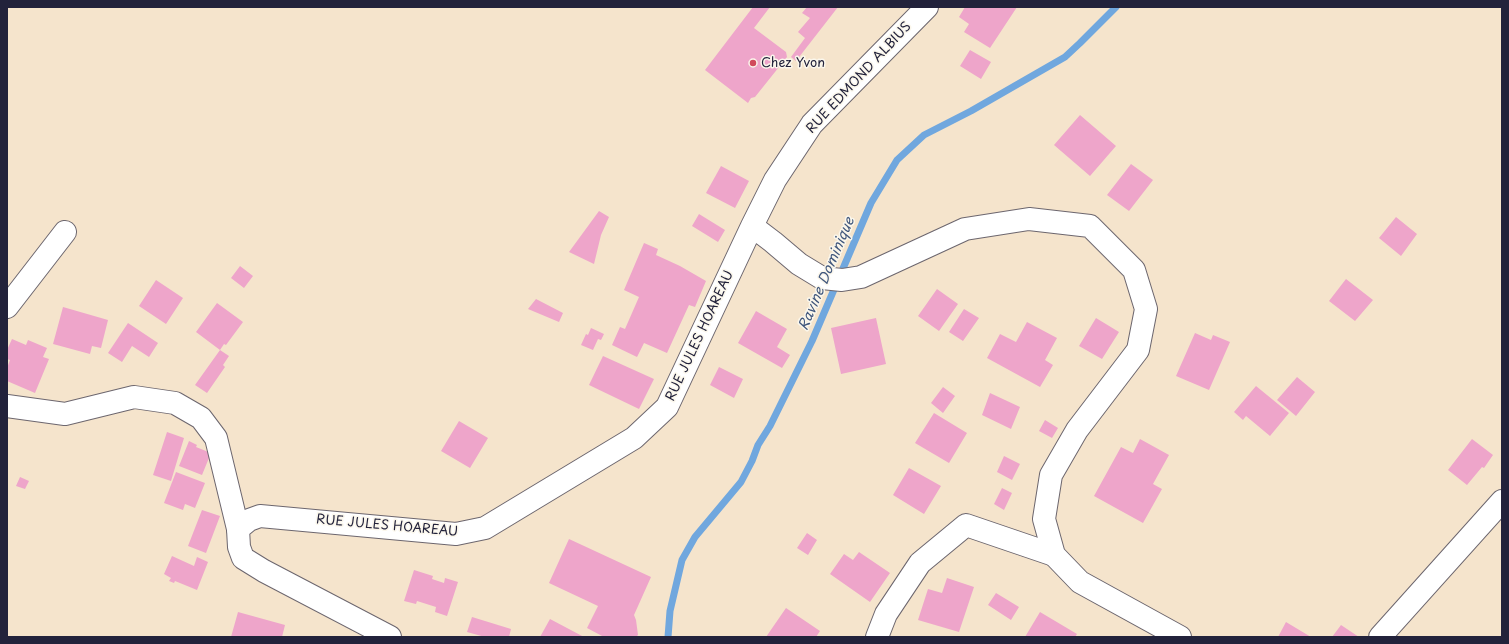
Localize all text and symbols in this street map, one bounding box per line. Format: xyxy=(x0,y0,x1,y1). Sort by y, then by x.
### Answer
street label: RUE EDMOND ALBIUS xyxy=(803,19,915,137)
place label: Chez Yvon xyxy=(761,55,825,71)
marker: Chez Yvon xyxy=(748,58,758,68)
water label: Ravine Dominique xyxy=(796,215,858,333)
street label: RUE JULES HOAREAU xyxy=(663,268,737,404)
street label: RUE JULES HOAREAU xyxy=(315,512,459,540)

